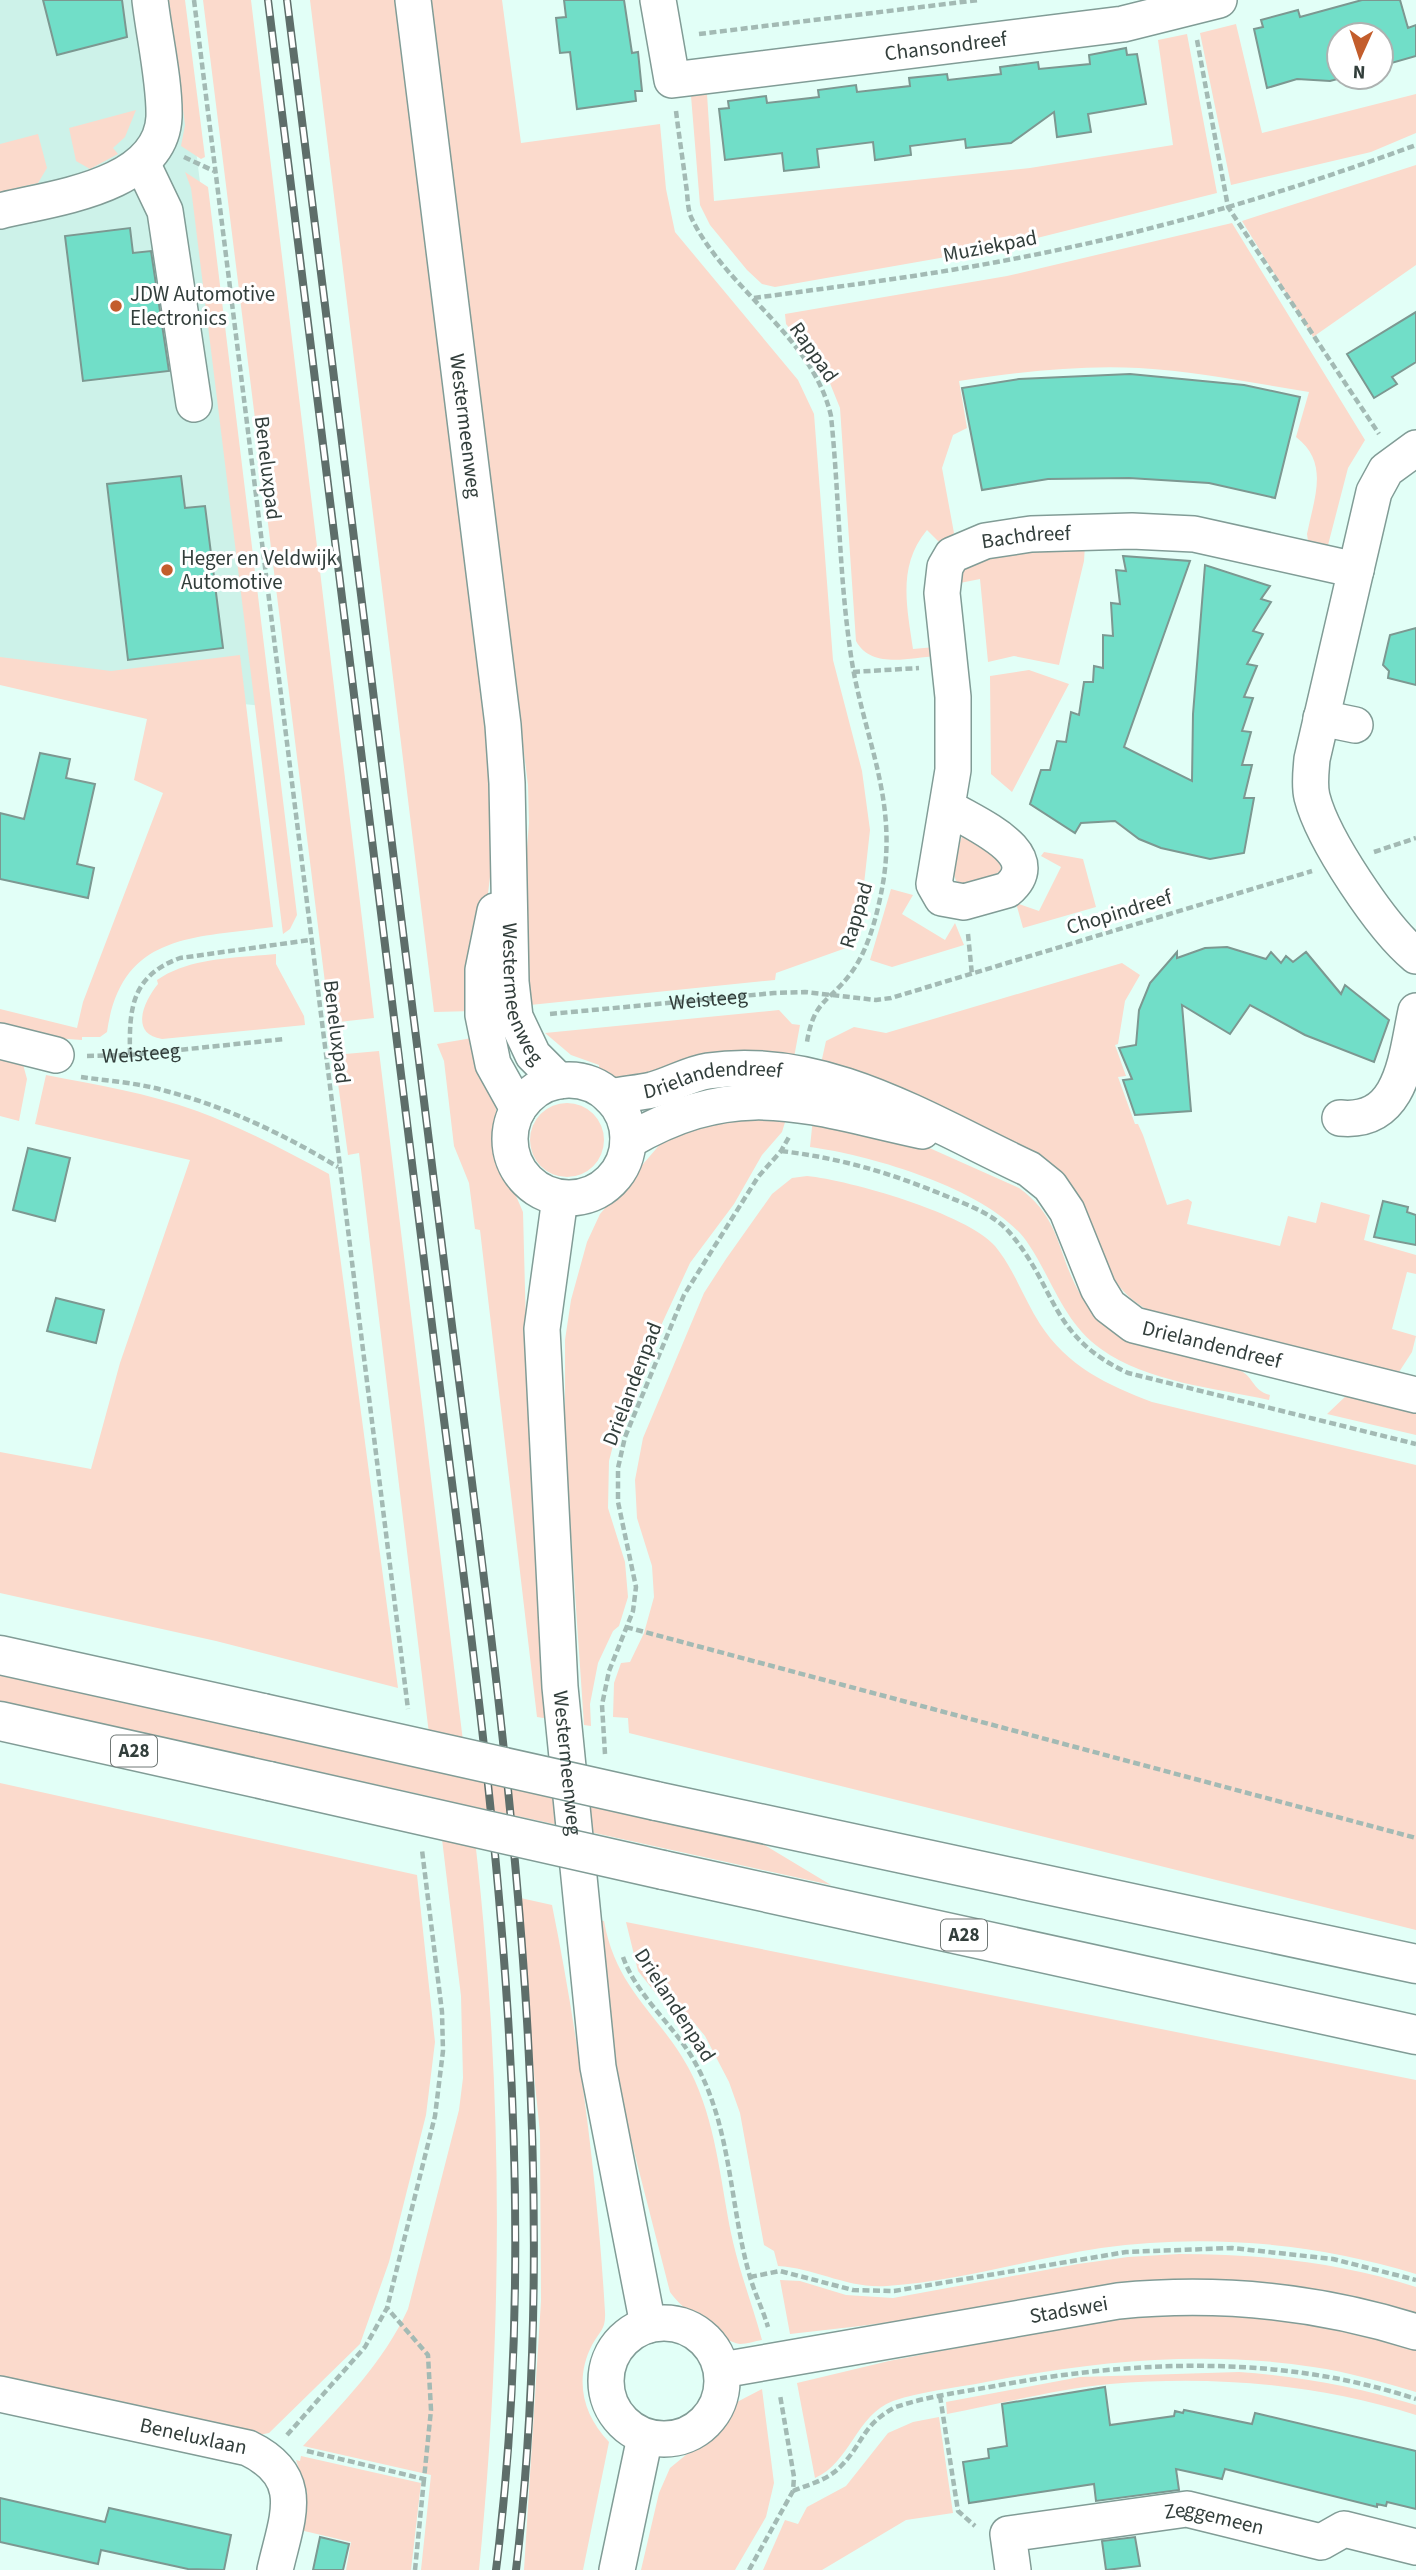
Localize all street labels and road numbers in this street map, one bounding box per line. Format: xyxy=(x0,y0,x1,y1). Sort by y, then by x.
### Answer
street label: Chansondreef xyxy=(883,23,1009,68)
street label: Muziekpad xyxy=(940,222,1040,270)
street label: Rappad xyxy=(782,316,846,388)
street label: Westermeenweg xyxy=(442,352,490,500)
street label: Beneluxpad xyxy=(247,414,289,522)
street label: Bachdreef xyxy=(979,518,1072,556)
street label: Rappad xyxy=(832,878,880,952)
street label: Chopindreef xyxy=(1063,882,1176,942)
street label: Westermeenweg xyxy=(495,922,550,1072)
street label: Beneluxpad xyxy=(316,978,358,1086)
street label: Weisteeg xyxy=(668,981,749,1018)
street label: Weisteeg xyxy=(101,1035,182,1071)
street label: Drielandendreef xyxy=(640,1053,785,1107)
street label: Drielandendreef xyxy=(1139,1313,1286,1376)
street label: Drielandenpad xyxy=(595,1318,669,1450)
street label: Westermeenweg xyxy=(545,1689,590,1837)
road number: A28 xyxy=(111,1736,157,1766)
road number: A28 xyxy=(941,1920,987,1951)
street label: Drielandenpad xyxy=(627,1942,723,2068)
street label: Stadswei xyxy=(1027,2288,1110,2331)
street label: Beneluxlaan xyxy=(137,2410,250,2462)
street label: Zeggemeen xyxy=(1162,2494,1267,2542)

